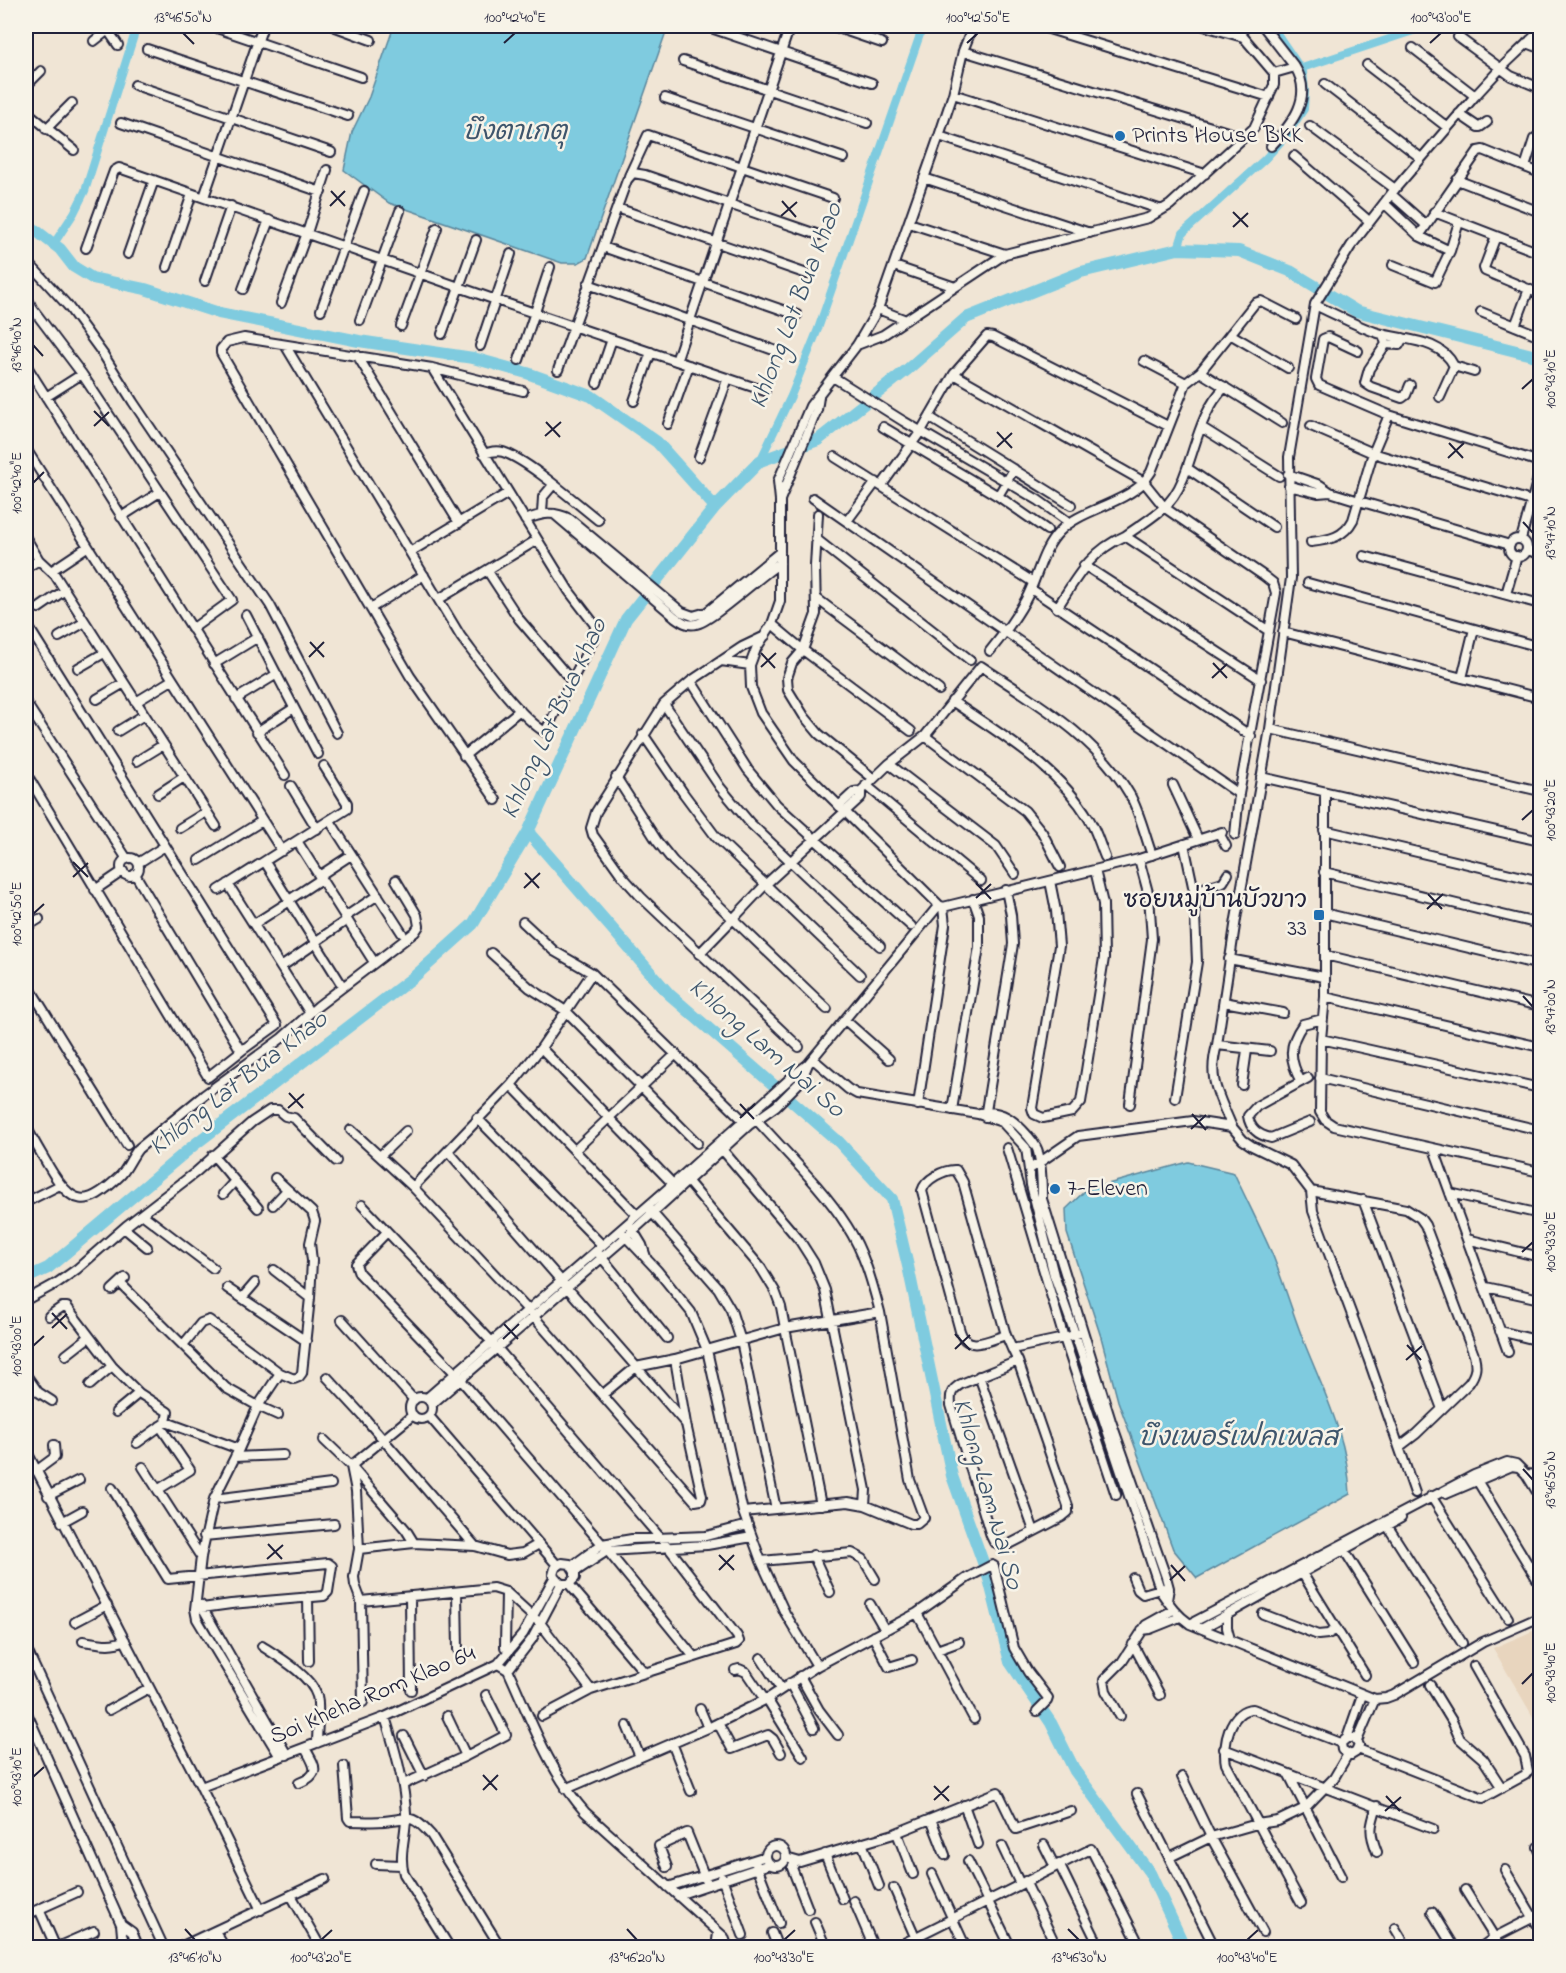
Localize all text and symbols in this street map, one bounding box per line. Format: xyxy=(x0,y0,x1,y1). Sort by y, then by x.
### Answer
text: 13°46'50"N xyxy=(154,7,212,29)
text: 100°42'40"E xyxy=(484,7,546,29)
text: 100°42'50"E xyxy=(946,7,1010,29)
text: 100°43'00"E xyxy=(1410,7,1472,29)
water label: บึงตาเกตุ xyxy=(463,114,569,152)
place label: Prints House BKK xyxy=(1132,119,1303,154)
marker: Prints House BKK xyxy=(1113,129,1127,143)
water label: Khlong Lat Bua Khao xyxy=(740,196,854,415)
text: 13°46'40"N xyxy=(6,317,28,373)
text: 100°43'10"E xyxy=(1540,349,1562,409)
text: 100°42'40"E xyxy=(6,452,28,514)
text: 13°47'10"N xyxy=(1540,506,1562,560)
water label: Khlong Lat Bua Khao xyxy=(492,611,619,826)
text: 100°43'20"E xyxy=(1540,779,1562,841)
text: 100°42'50"E xyxy=(6,882,28,946)
place label: ซอยหมู่บ้านบัวขาว 33 xyxy=(1123,884,1307,947)
marker: ซอยหมู่บ้านบัวขาว 33 xyxy=(1312,908,1326,922)
water label: Khlong Lam Nai So xyxy=(679,970,854,1129)
text: 13°47'00"N xyxy=(1540,979,1562,1035)
water label: Khlong Lat Bua Khao xyxy=(141,1001,338,1166)
place label: 7-Eleven xyxy=(1067,1172,1148,1207)
marker: 7-Eleven xyxy=(1048,1182,1062,1196)
text: 100°43'30"E xyxy=(1540,1212,1562,1272)
text: 100°43'00"E xyxy=(6,1315,28,1377)
water label: Khlong Lam Nai So xyxy=(942,1394,1033,1595)
water label: บึงเพอร์เฟคเพลส xyxy=(1139,1419,1343,1458)
text: 13°46'50"N xyxy=(1540,1451,1562,1509)
street label: Soi Kheha Rom Klao 64 xyxy=(265,1637,481,1755)
text: 100°43'40"E xyxy=(1540,1643,1562,1703)
text: 100°43'10"E xyxy=(6,1747,28,1807)
text: 13°46'10"N xyxy=(168,1947,222,1969)
text: 100°43'20"E xyxy=(290,1947,352,1969)
text: 13°46'20"N xyxy=(609,1947,665,1969)
text: 100°43'30"E xyxy=(754,1947,814,1969)
text: 13°46'30"N xyxy=(1051,1947,1107,1969)
text: 100°43'40"E xyxy=(1217,1947,1277,1969)

